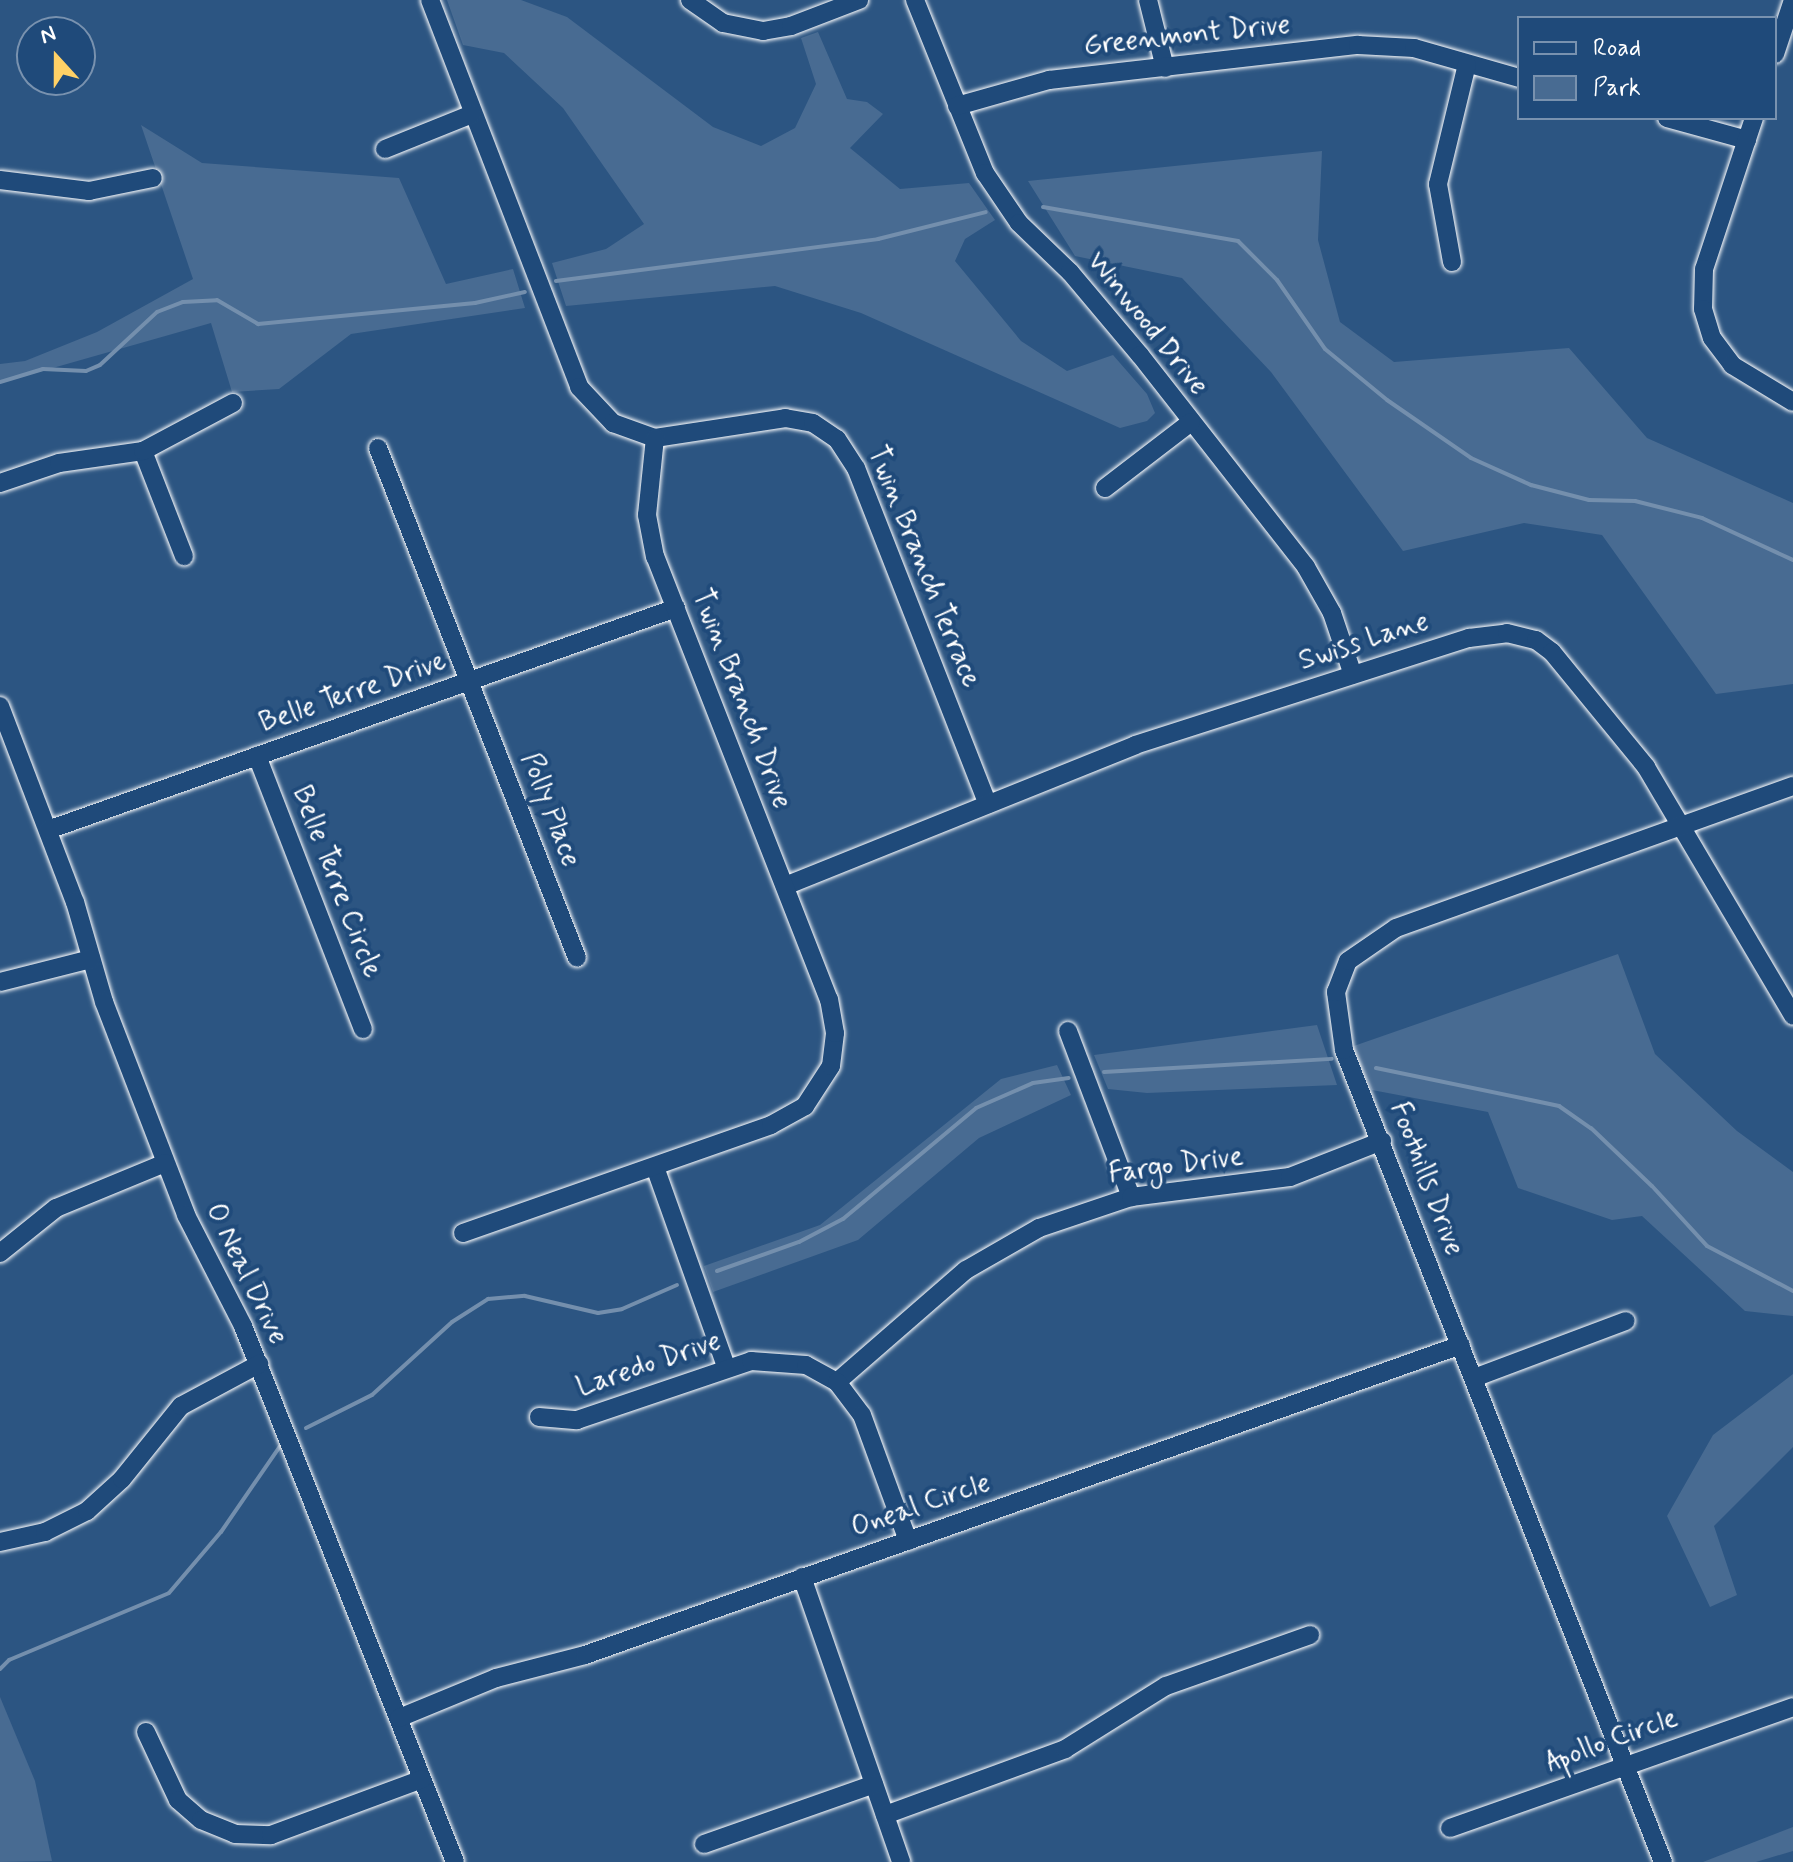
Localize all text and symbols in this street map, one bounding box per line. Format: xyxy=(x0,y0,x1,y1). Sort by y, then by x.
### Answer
street label: Greenmont Drive xyxy=(1082,8,1292,64)
north arrow xyxy=(16,16,96,96)
legend xyxy=(1517,16,1777,120)
text: N xyxy=(36,20,60,51)
text: Road xyxy=(1593,33,1641,64)
text: Park xyxy=(1593,73,1641,104)
street label: Winwood Drive xyxy=(1079,246,1215,402)
street label: Twin Branch Terrace xyxy=(859,441,987,693)
street label: Twin Branch Drive xyxy=(684,584,798,814)
street label: Swiss Lane xyxy=(1296,606,1432,678)
street label: Belle Terre Drive xyxy=(255,645,451,741)
street label: Polly Place xyxy=(513,748,587,872)
street label: Belle Terre Circle xyxy=(284,781,388,983)
street label: Foothills Drive xyxy=(1381,1098,1471,1260)
street label: Fargo Drive xyxy=(1107,1140,1245,1192)
street label: O Neal Drive xyxy=(199,1200,293,1348)
street label: Laredo Drive xyxy=(572,1325,726,1405)
street label: Oneal Circle xyxy=(846,1466,996,1546)
street label: Apollo Circle xyxy=(1542,1702,1682,1780)

